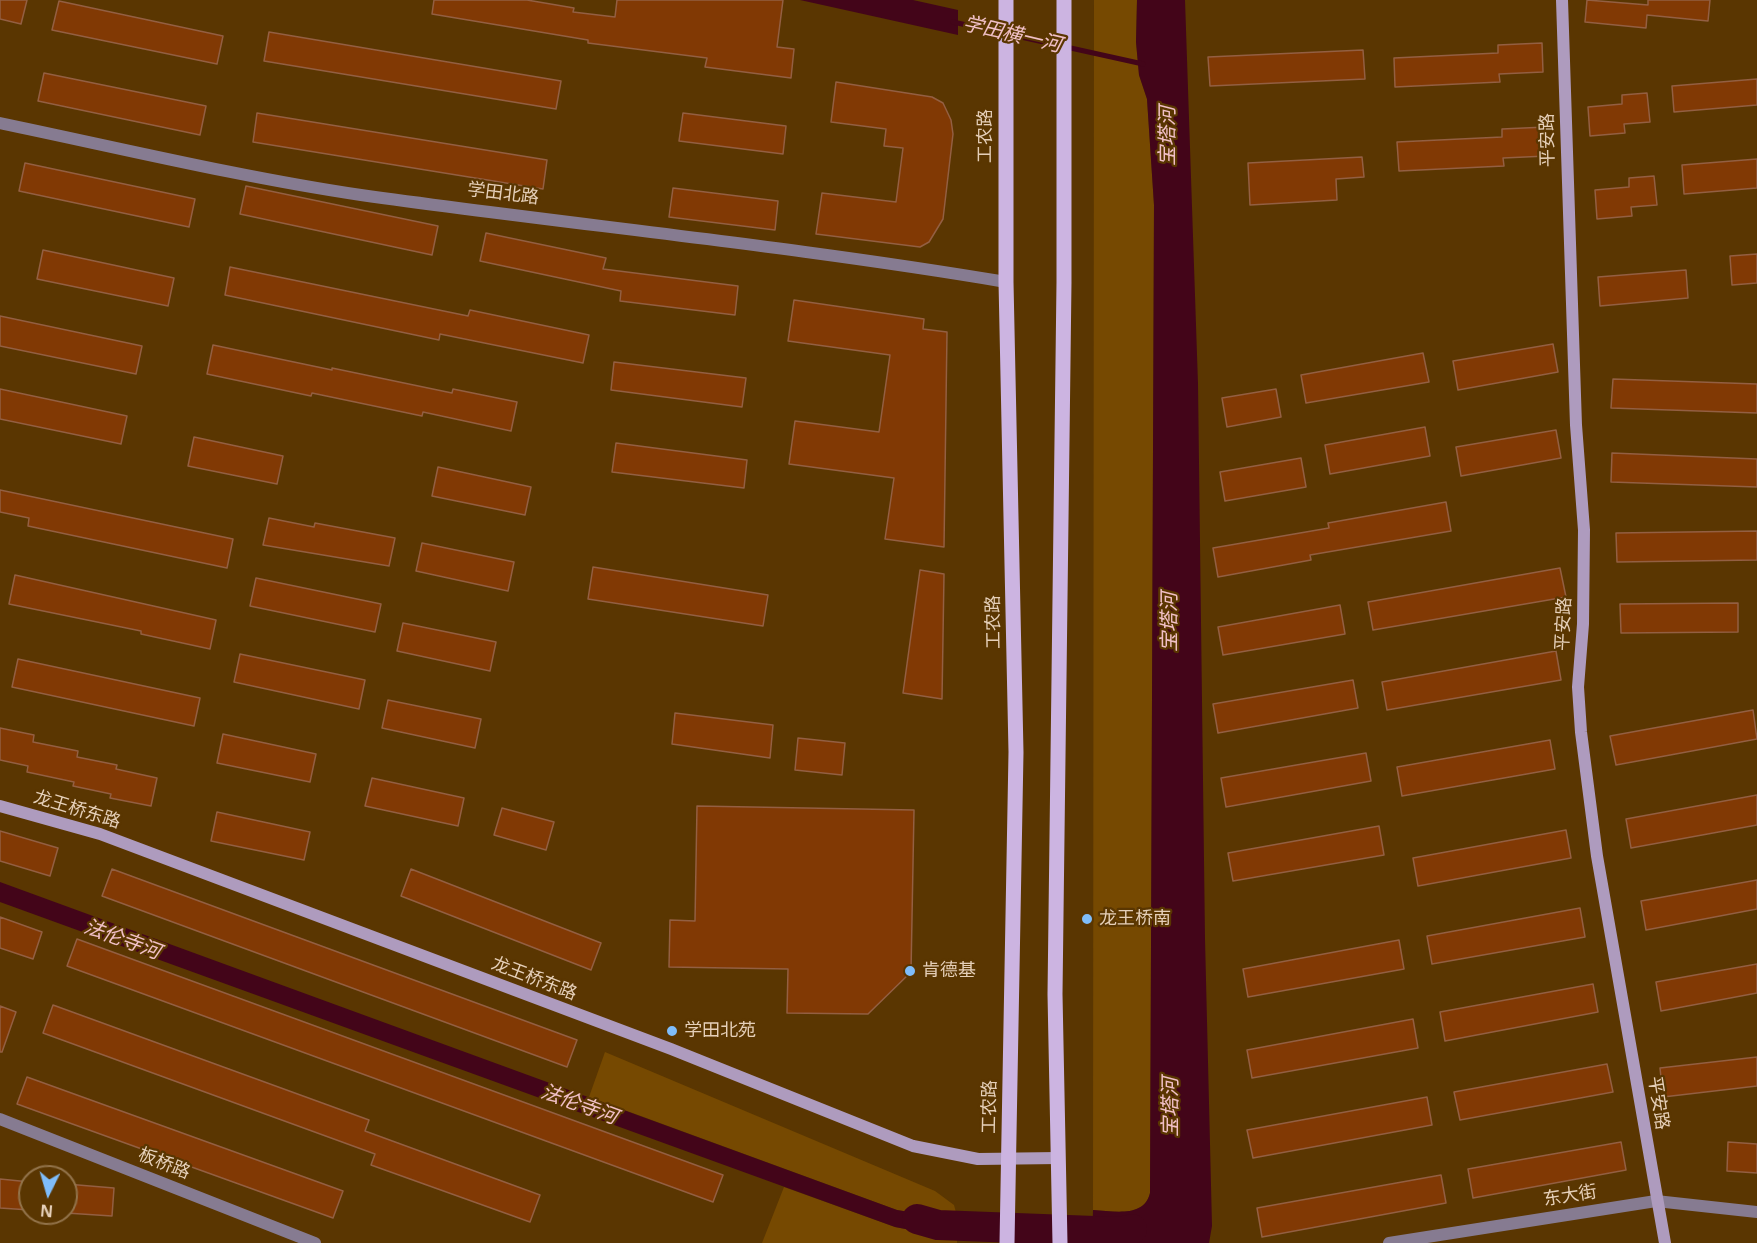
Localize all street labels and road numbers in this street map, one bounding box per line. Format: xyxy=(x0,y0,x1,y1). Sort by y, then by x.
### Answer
street label: 工农路 xyxy=(975,109,997,163)
street label: 平安路 xyxy=(1537,113,1559,167)
street label: 学田北路 xyxy=(466,179,540,209)
street label: 工农路 xyxy=(983,595,1005,649)
street label: 平安路 xyxy=(1552,596,1576,652)
street label: 龙王桥东路 xyxy=(31,787,123,833)
street label: 龙王桥东路 xyxy=(488,953,580,1005)
street label: 平安路 xyxy=(1643,1075,1673,1131)
street label: 工农路 xyxy=(979,1080,1001,1134)
street label: 板桥路 xyxy=(135,1144,193,1184)
street label: 东大街 xyxy=(1542,1181,1598,1211)

